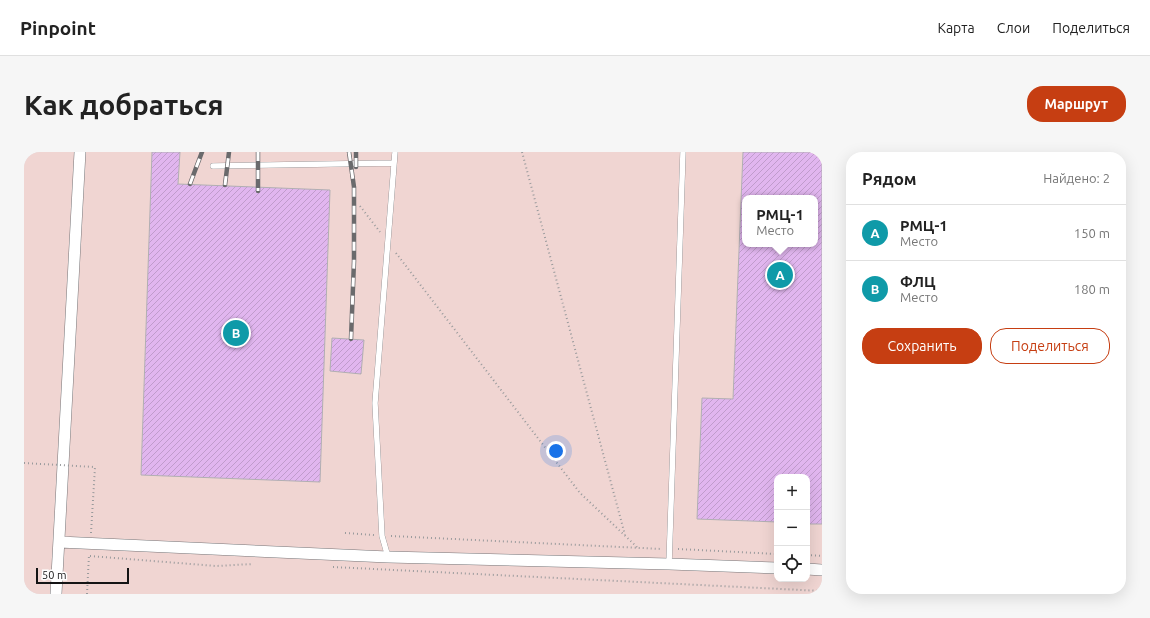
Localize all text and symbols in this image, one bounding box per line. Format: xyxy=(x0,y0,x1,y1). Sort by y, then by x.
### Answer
text: Pinpoint xyxy=(20,17,96,39)
text: Карта xyxy=(937,20,975,36)
text: Слои xyxy=(997,20,1030,36)
text: Поделиться xyxy=(1052,20,1130,36)
button: Маршрут xyxy=(1027,86,1126,122)
text: Как добраться xyxy=(24,89,223,120)
text: Рядом xyxy=(862,169,917,188)
text: Найдено: 2 xyxy=(1043,171,1110,185)
popup xyxy=(742,195,818,247)
text: РМЦ-1 xyxy=(756,206,804,223)
text: РМЦ-1 xyxy=(900,217,948,234)
text: Место xyxy=(756,223,794,237)
text: A xyxy=(870,226,880,240)
text: 150 m xyxy=(1074,226,1110,240)
text: Место xyxy=(900,234,938,248)
pin: A xyxy=(767,260,793,290)
text: ФЛЦ xyxy=(900,273,936,290)
text: B xyxy=(871,282,879,296)
text: 180 m xyxy=(1074,282,1110,296)
text: Место xyxy=(900,290,938,304)
pin: B xyxy=(223,318,249,348)
button: Сохранить xyxy=(862,328,982,364)
button: Поделиться xyxy=(990,328,1110,364)
your location xyxy=(546,441,566,461)
map controls xyxy=(774,474,810,582)
button: + xyxy=(774,474,810,510)
button: − xyxy=(774,510,810,546)
button: locate xyxy=(774,546,810,582)
scale bar xyxy=(36,566,129,585)
text: 50 m xyxy=(42,569,66,581)

